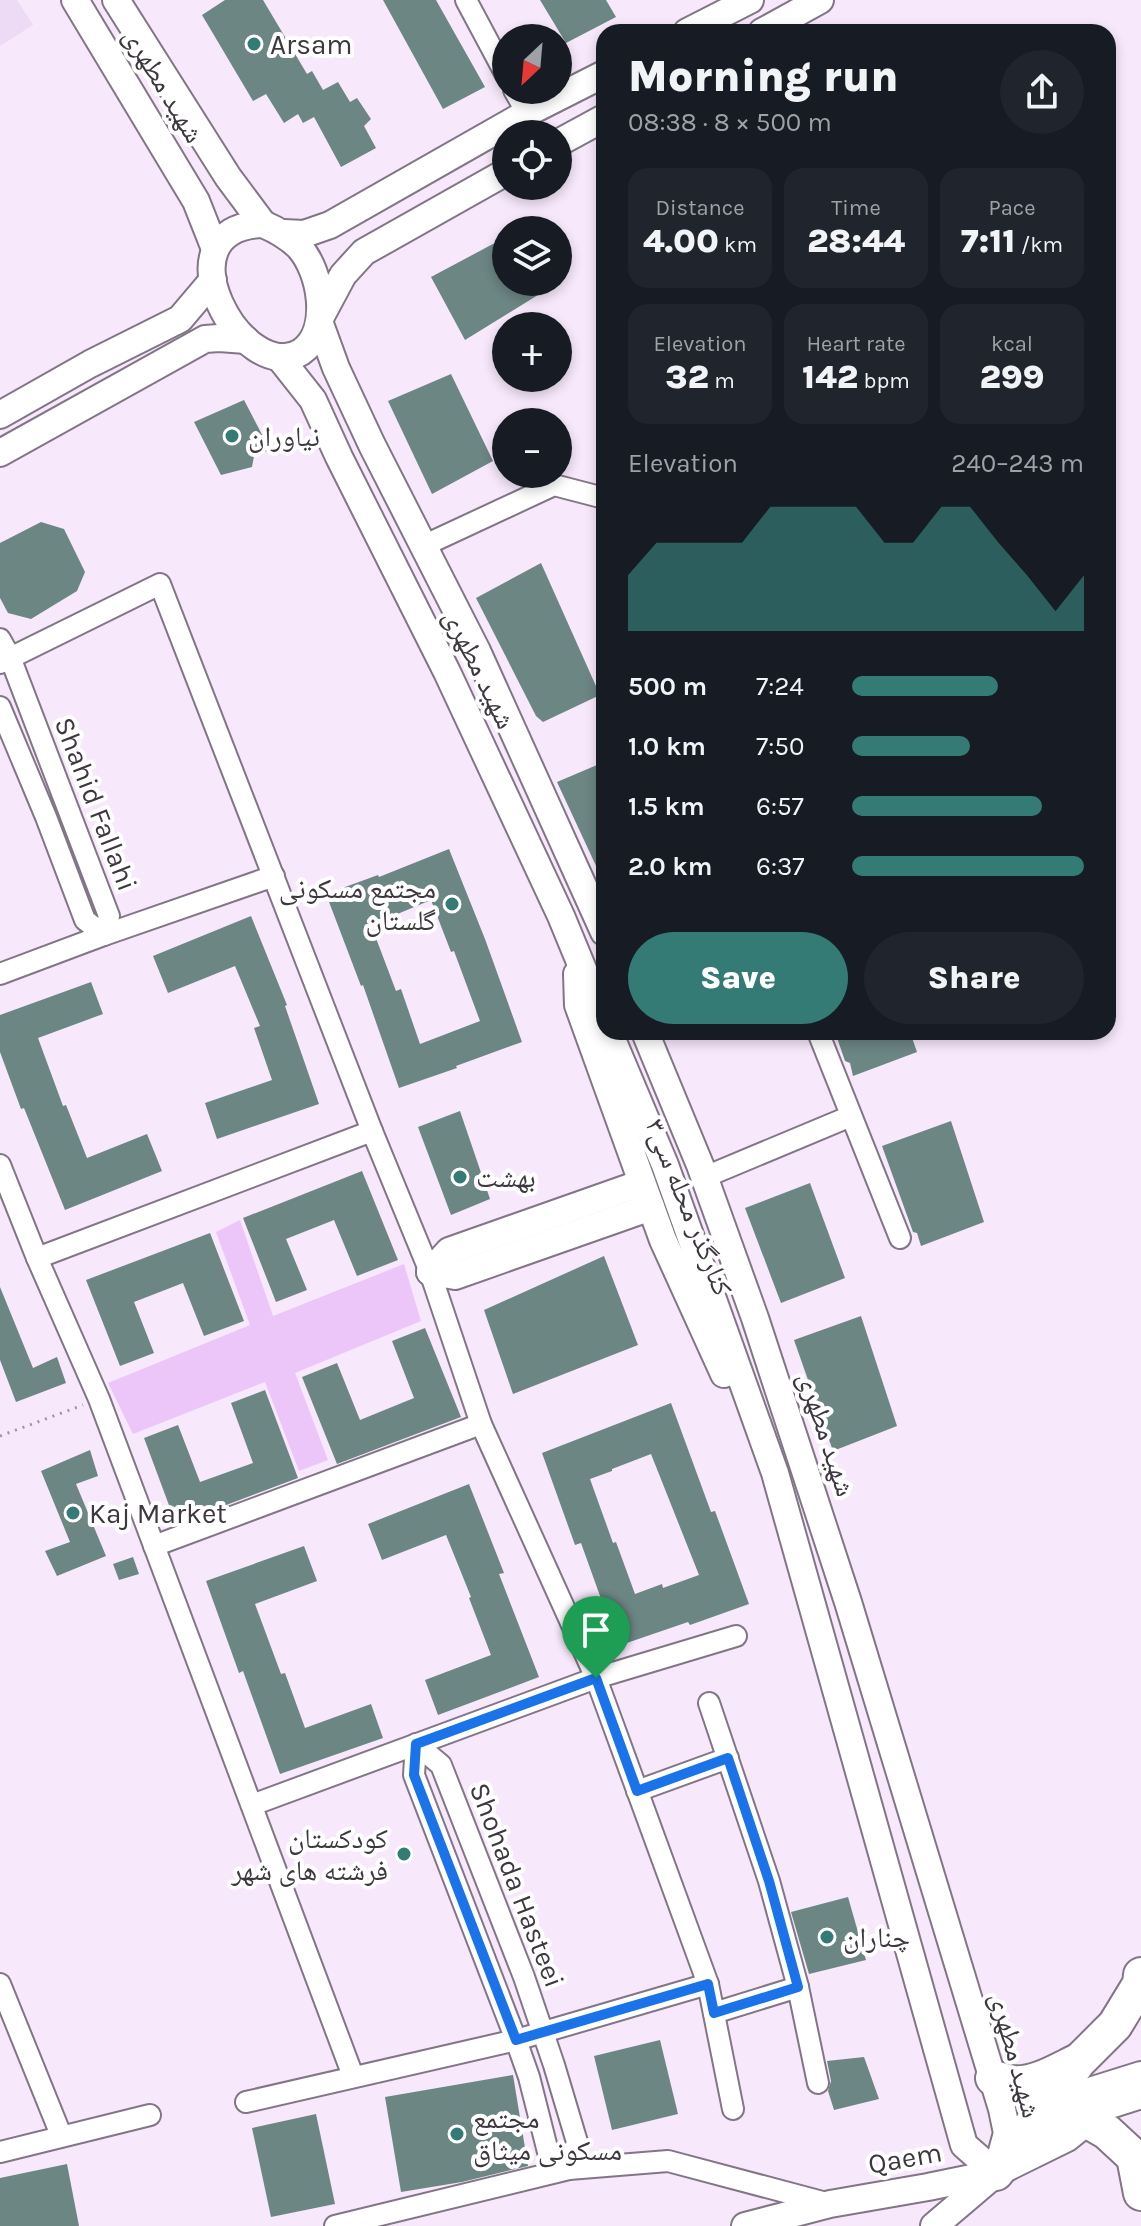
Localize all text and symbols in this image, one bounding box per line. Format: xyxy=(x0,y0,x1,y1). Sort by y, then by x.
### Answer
street label: شهید مطهری xyxy=(117,21,211,149)
north arrow xyxy=(492,24,572,104)
map controls xyxy=(492,24,572,488)
place label: Arsam xyxy=(270,28,353,61)
marker: Arsam xyxy=(245,35,263,53)
button: share xyxy=(1000,50,1084,134)
text: Morning run xyxy=(628,51,899,102)
text: 08:38 · 8 × 500 m xyxy=(628,107,832,138)
button: locate xyxy=(492,120,572,200)
text: Distance xyxy=(656,195,744,221)
text: Time xyxy=(831,195,881,221)
text: Pace xyxy=(989,195,1035,221)
button: layers xyxy=(492,216,572,296)
text: 4.00 xyxy=(643,221,719,261)
text: 28:44 xyxy=(807,221,905,261)
text: 7:11 xyxy=(961,221,1015,261)
text: km xyxy=(719,232,757,258)
text: /km xyxy=(1015,232,1063,258)
button: + xyxy=(492,312,572,392)
text: Elevation xyxy=(653,331,747,357)
text: Heart rate xyxy=(806,331,906,357)
text: kcal xyxy=(991,331,1033,357)
text: 32 xyxy=(665,357,709,397)
text: 142 xyxy=(802,357,858,397)
text: 299 xyxy=(979,357,1045,397)
text: m xyxy=(709,368,735,394)
text: bpm xyxy=(858,368,910,394)
button: − xyxy=(492,408,572,488)
place label: نیاوران xyxy=(248,420,320,453)
marker: نیاوران xyxy=(223,427,241,445)
text: Elevation xyxy=(628,448,738,479)
text: 240–243 m xyxy=(951,448,1084,479)
street label: شهید مطهری xyxy=(437,604,523,734)
text: 500 m xyxy=(628,671,707,702)
text: 7:24 xyxy=(756,671,804,702)
street label: Shahid Fallahi xyxy=(48,712,144,896)
text: 1.0 km xyxy=(628,731,706,762)
text: 7:50 xyxy=(756,731,804,762)
text: 1.5 km xyxy=(628,791,705,822)
text: 6:57 xyxy=(756,791,804,822)
text: 2.0 km xyxy=(628,851,712,882)
text: 6:37 xyxy=(756,851,804,882)
place label: مجتمع مسکونی گلستان xyxy=(279,872,436,937)
marker: مجتمع مسکونی گلستان xyxy=(443,895,461,913)
button: Save xyxy=(628,932,848,1024)
button: Share xyxy=(864,932,1084,1024)
street label: کنارگذر محله سی۳ xyxy=(638,1114,740,1301)
place label: بهشت xyxy=(476,1161,536,1194)
marker: بهشت xyxy=(451,1168,469,1186)
street label: شهید مطهری xyxy=(791,1368,863,1500)
place label: Kaj Market xyxy=(89,1497,227,1530)
marker: Kaj Market xyxy=(64,1504,82,1522)
pin xyxy=(562,1596,630,1678)
icon: arrive xyxy=(574,1608,618,1652)
street label: Shohada Hasteei xyxy=(463,1778,571,1992)
place label: کودکستان فرشته های شهر xyxy=(230,1822,388,1887)
marker: کودکستان فرشته های شهر xyxy=(395,1845,413,1863)
place label: چناران xyxy=(843,1921,910,1954)
marker: چناران xyxy=(818,1928,836,1946)
street label: شهید مطهری xyxy=(983,1989,1049,2121)
place label: مجتمع مسکونی میثاق xyxy=(473,2102,622,2168)
marker: مجتمع مسکونی میثاق xyxy=(448,2125,466,2143)
street label: Qaem xyxy=(866,2135,944,2181)

